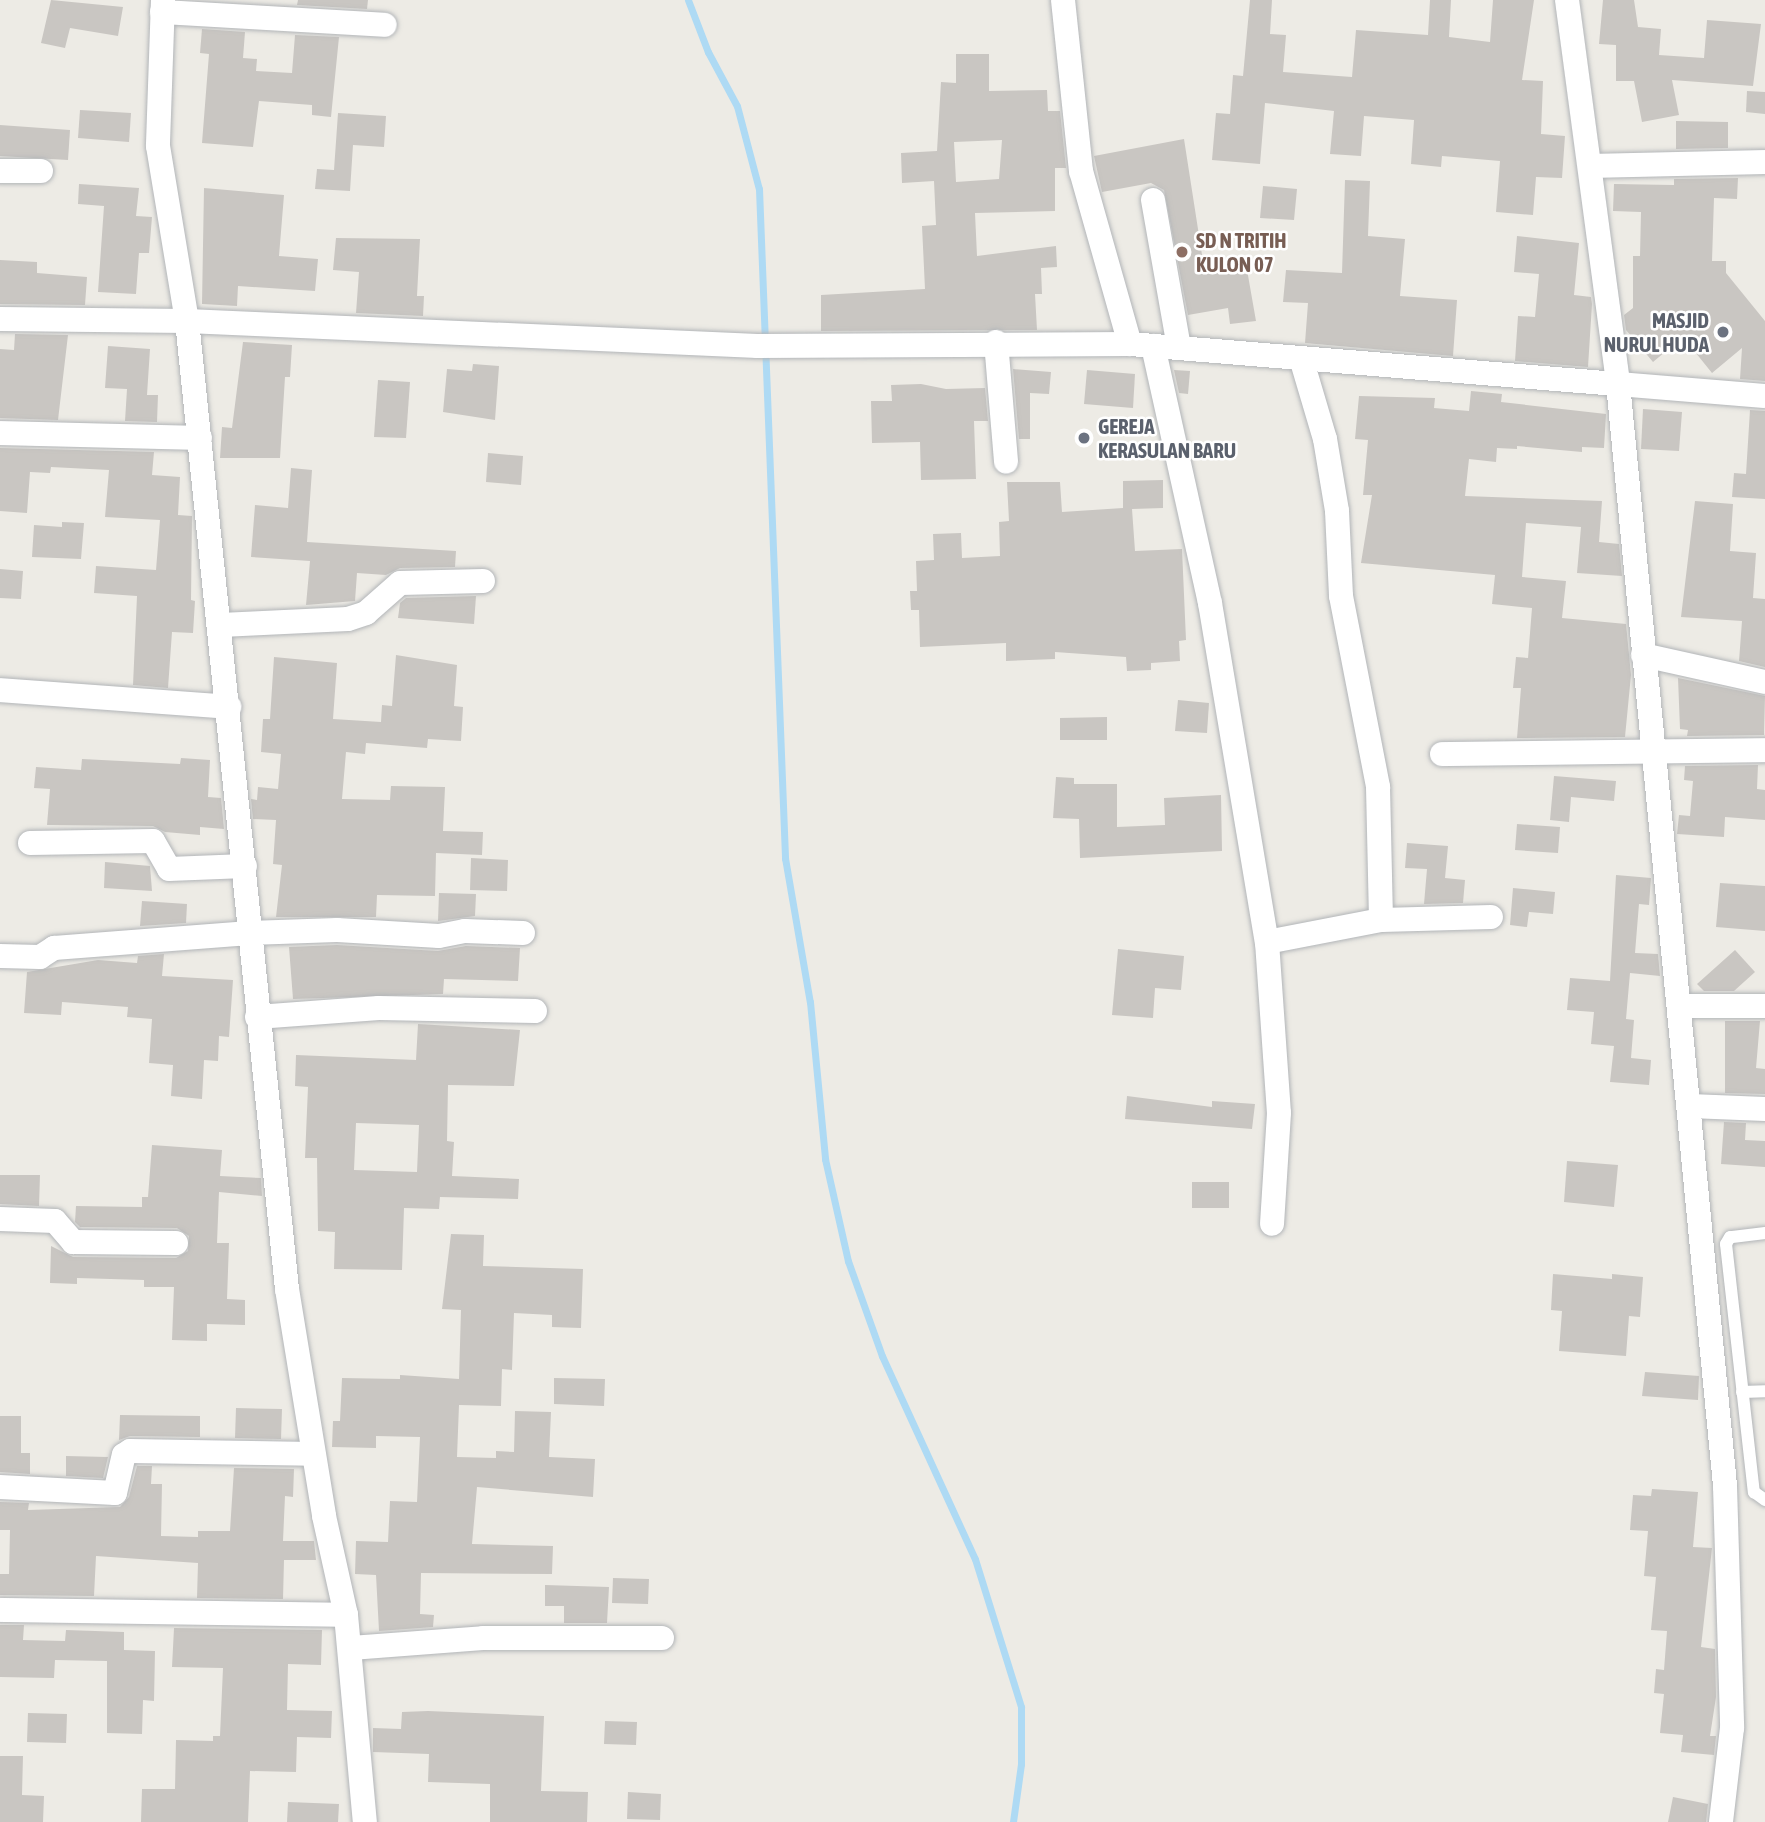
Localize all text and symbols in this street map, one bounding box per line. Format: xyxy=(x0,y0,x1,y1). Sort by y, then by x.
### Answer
place label: SD N TRITIH KULON 07 xyxy=(1196,227,1287,277)
marker: SD N TRITIH KULON 07 xyxy=(1174,244,1190,260)
place label: MASJID NURUL HUDA xyxy=(1604,307,1709,357)
marker: MASJID NURUL HUDA xyxy=(1715,324,1731,340)
place label: GEREJA KERASULAN BARU xyxy=(1098,413,1236,463)
marker: GEREJA KERASULAN BARU xyxy=(1076,430,1092,446)

